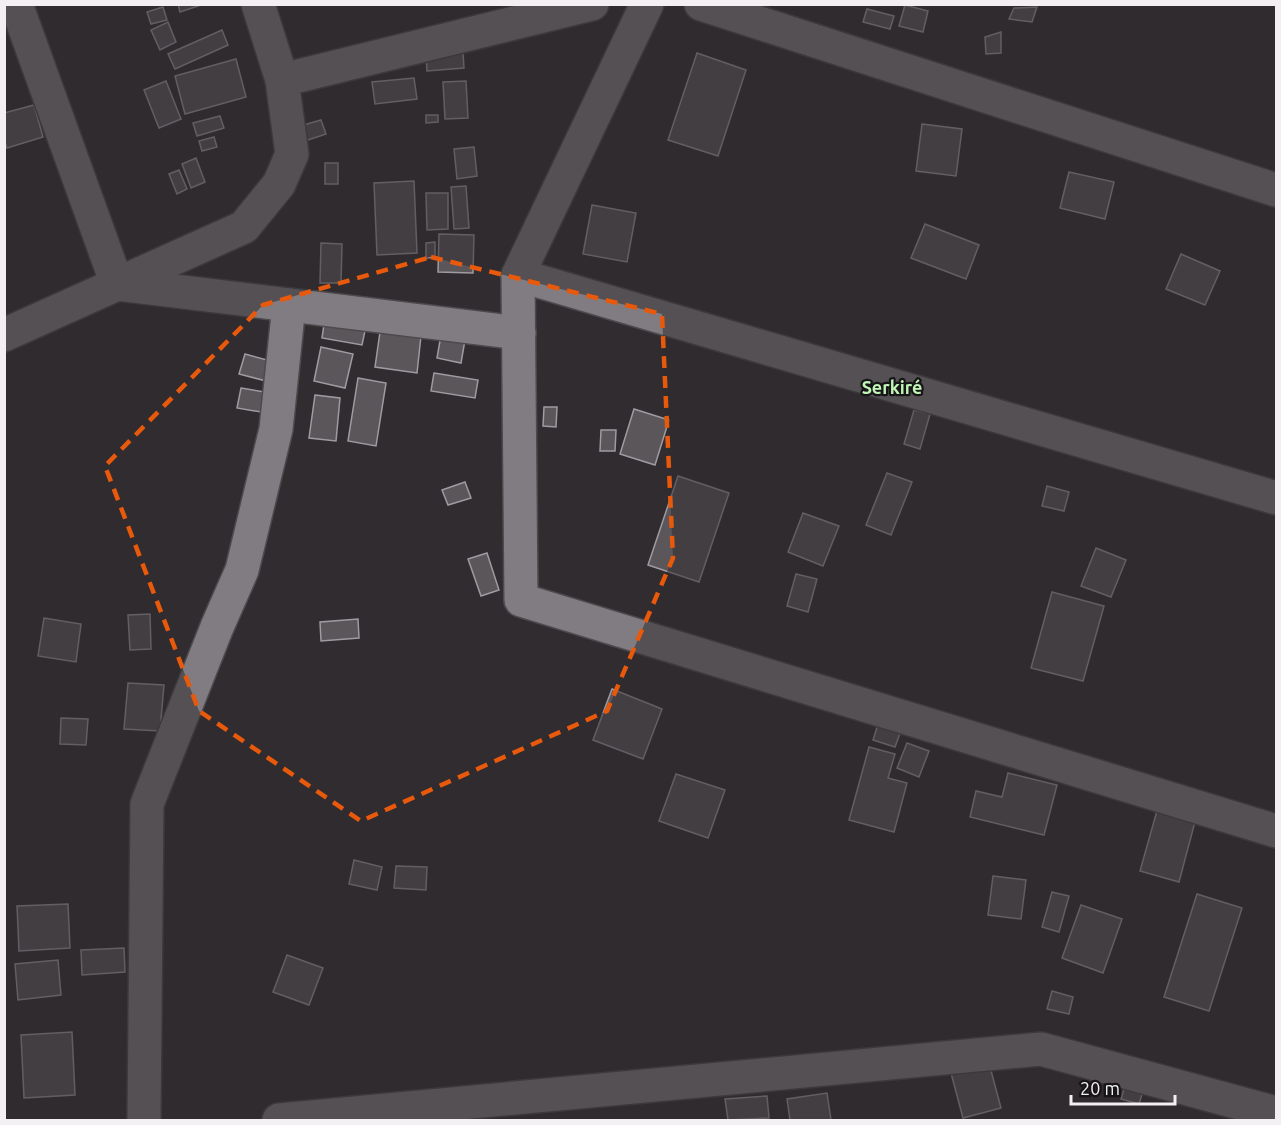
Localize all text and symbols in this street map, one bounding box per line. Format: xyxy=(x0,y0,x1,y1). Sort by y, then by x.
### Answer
district label: Serkiré xyxy=(862,377,922,397)
scale bar xyxy=(1071,1068,1174,1106)
text: 20 m xyxy=(1080,1078,1120,1098)

